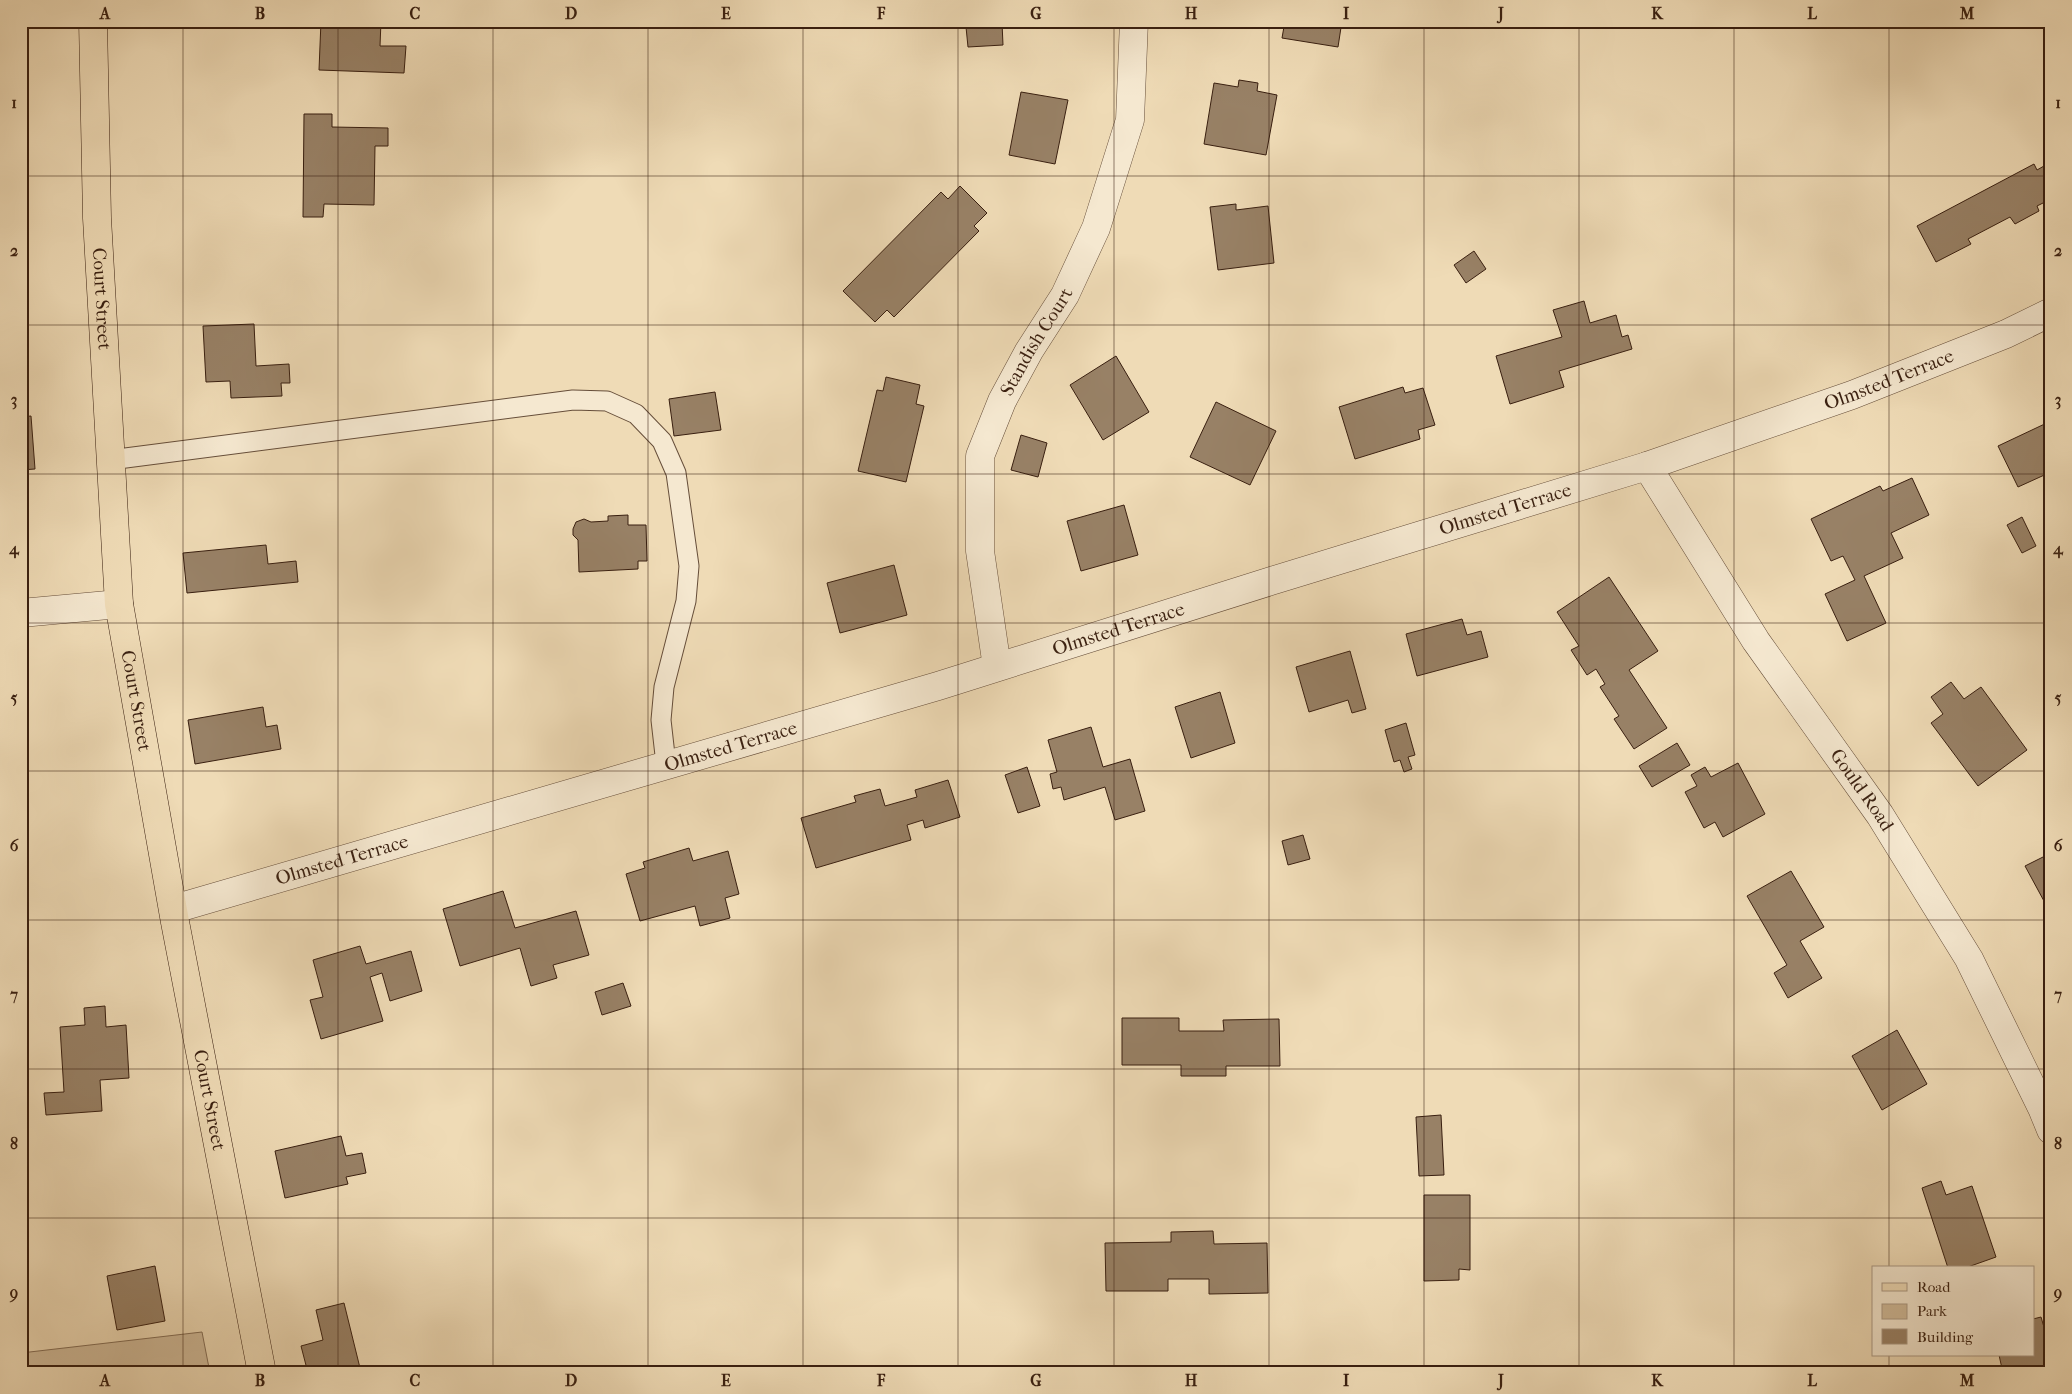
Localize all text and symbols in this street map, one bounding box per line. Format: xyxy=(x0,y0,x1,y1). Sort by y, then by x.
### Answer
text: A xyxy=(99,4,111,23)
text: B xyxy=(255,4,265,23)
text: C xyxy=(410,4,421,23)
text: D xyxy=(565,4,577,23)
text: E xyxy=(721,4,731,23)
text: F xyxy=(876,4,886,23)
text: G xyxy=(1030,4,1042,23)
text: H xyxy=(1185,4,1198,23)
text: I xyxy=(1343,4,1350,23)
text: J xyxy=(1496,4,1504,24)
text: K xyxy=(1651,4,1664,23)
text: L xyxy=(1807,4,1817,23)
text: M xyxy=(1959,4,1975,23)
text: 1 xyxy=(11,93,17,112)
text: 1 xyxy=(2055,93,2061,112)
text: 2 xyxy=(10,241,18,260)
text: 2 xyxy=(2054,241,2062,260)
street label: Court Street xyxy=(88,247,116,351)
street label: Standish Court xyxy=(996,285,1078,400)
street label: Olmsted Terrace xyxy=(1821,345,1957,415)
text: 3 xyxy=(11,390,17,410)
text: 3 xyxy=(2055,390,2061,410)
street label: Olmsted Terrace xyxy=(1436,479,1574,540)
text: 4 xyxy=(8,539,20,559)
text: 4 xyxy=(2052,539,2064,559)
street label: Olmsted Terrace xyxy=(1050,598,1187,660)
street label: Court Street xyxy=(116,649,156,753)
text: 5 xyxy=(11,688,18,707)
text: 5 xyxy=(2055,688,2062,707)
street label: Olmsted Terrace xyxy=(662,717,800,776)
street label: Gould Road xyxy=(1825,745,1899,836)
street label: Olmsted Terrace xyxy=(273,830,411,890)
text: 6 xyxy=(10,836,19,855)
text: 6 xyxy=(2054,836,2063,855)
text: 7 xyxy=(9,985,18,1004)
text: 7 xyxy=(2053,985,2062,1004)
street label: Court Street xyxy=(189,1048,230,1153)
text: 8 xyxy=(10,1134,18,1153)
text: 8 xyxy=(2054,1134,2062,1153)
legend xyxy=(1872,1266,2034,1356)
text: Road xyxy=(1917,1278,1951,1296)
text: 9 xyxy=(9,1283,18,1303)
text: 9 xyxy=(2053,1283,2062,1303)
text: Park xyxy=(1917,1302,1947,1320)
text: Building xyxy=(1917,1328,1974,1346)
text: A xyxy=(99,1371,111,1390)
text: B xyxy=(255,1371,265,1390)
text: C xyxy=(410,1371,421,1390)
text: D xyxy=(565,1371,577,1390)
text: E xyxy=(721,1371,731,1390)
text: F xyxy=(876,1371,886,1390)
text: G xyxy=(1030,1371,1042,1390)
text: H xyxy=(1185,1371,1198,1390)
text: I xyxy=(1343,1371,1350,1390)
text: J xyxy=(1496,1371,1504,1391)
text: K xyxy=(1651,1371,1664,1390)
text: L xyxy=(1807,1371,1817,1390)
text: M xyxy=(1959,1371,1975,1390)

